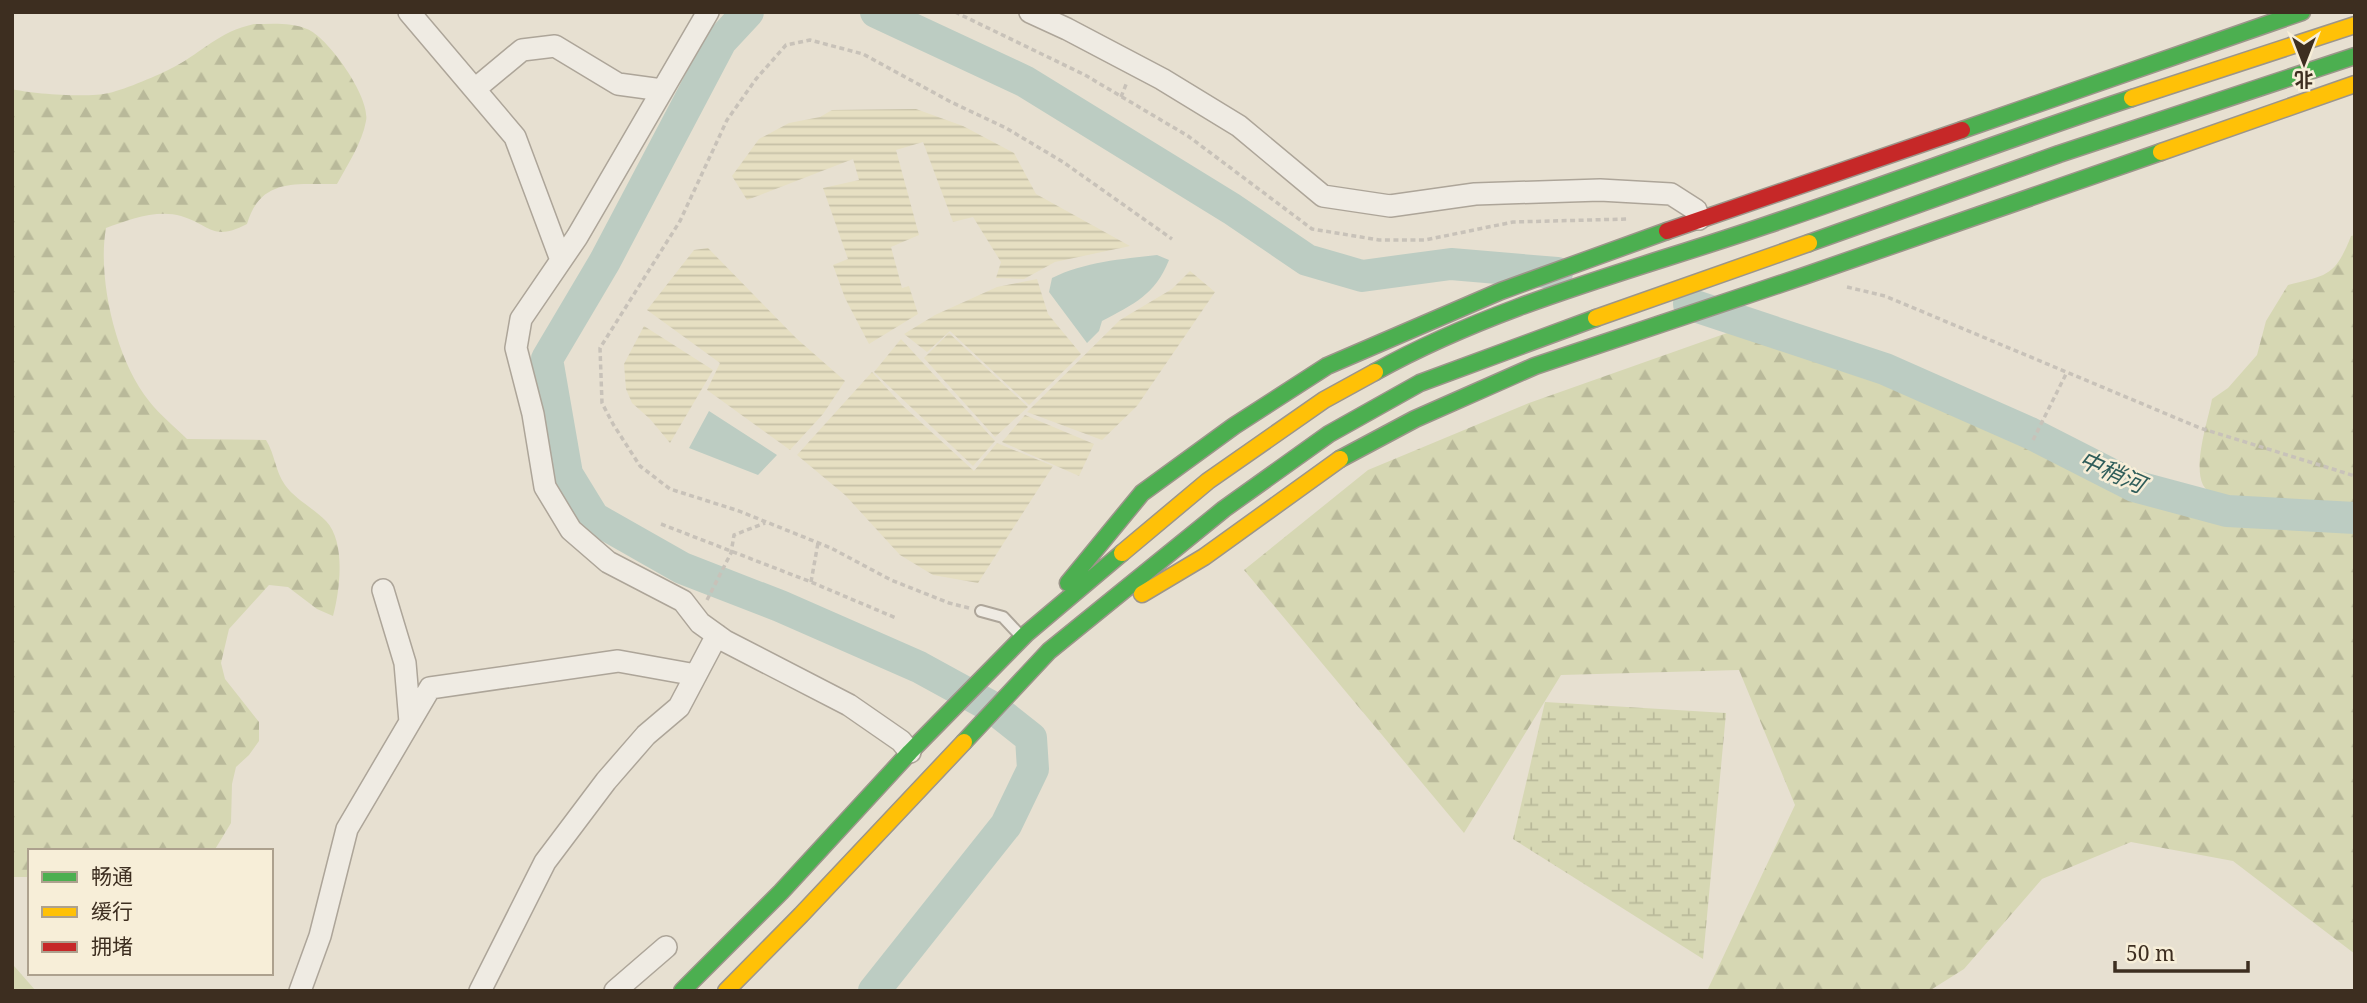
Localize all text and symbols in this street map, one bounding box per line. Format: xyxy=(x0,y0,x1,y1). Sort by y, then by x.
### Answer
north arrow xyxy=(2269,28,2339,98)
text: 北 xyxy=(2294,67,2314,93)
water label: 中稍河 xyxy=(2074,442,2154,501)
legend xyxy=(28,849,273,975)
text: 畅通 xyxy=(91,862,133,890)
text: 缓行 xyxy=(91,897,133,925)
scale bar xyxy=(2115,930,2248,974)
text: 拥堵 xyxy=(91,932,133,960)
text: 50 m xyxy=(2126,939,2175,967)

